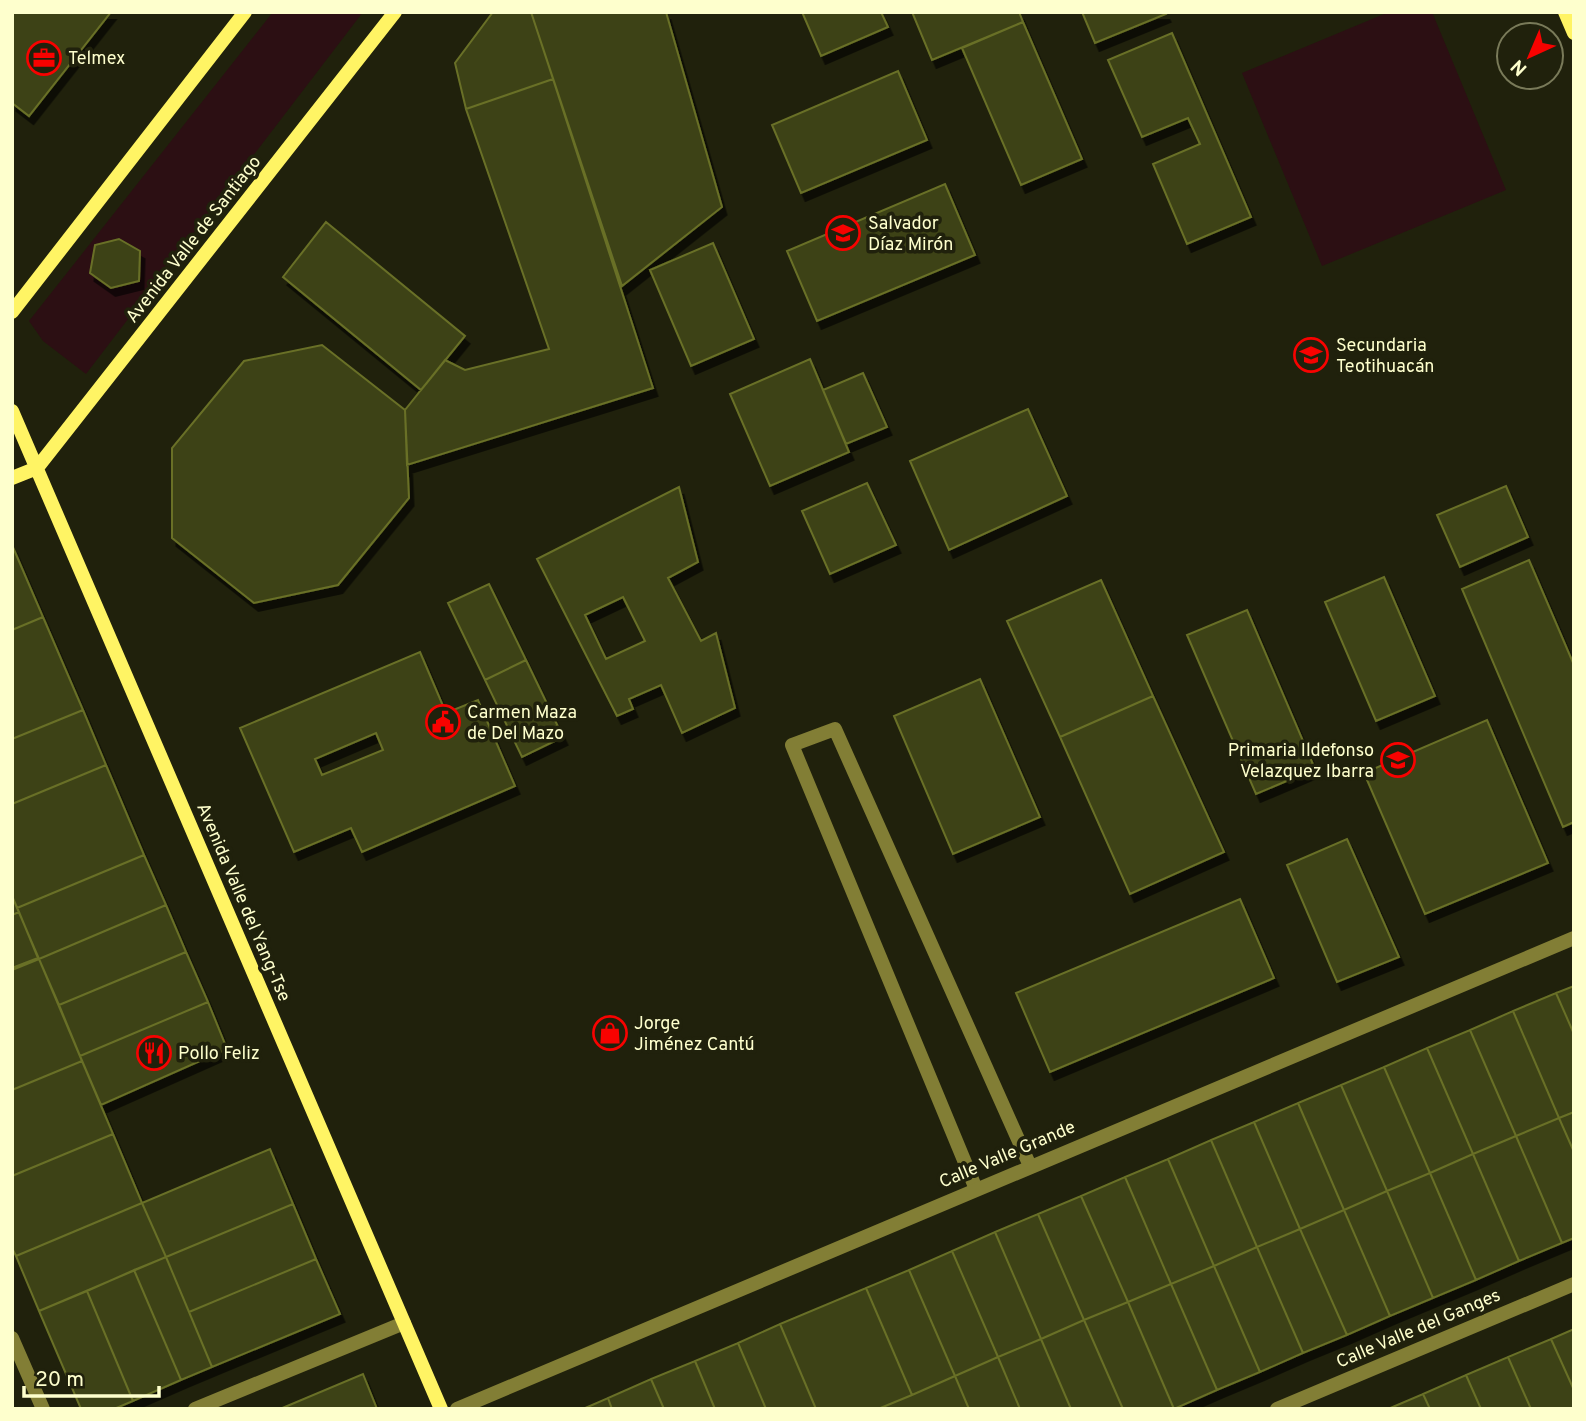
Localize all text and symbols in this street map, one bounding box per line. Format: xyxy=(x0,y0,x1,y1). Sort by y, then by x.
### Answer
north arrow xyxy=(1495,21,1565,91)
office icon: Telmex xyxy=(25,39,63,77)
place label: Telmex xyxy=(68,48,125,71)
text: N xyxy=(1506,53,1533,80)
street label: Avenida Valle de Santiago xyxy=(122,151,267,328)
place label: Salvador Díaz Mirón xyxy=(868,213,953,257)
school or university icon: Salvador Díaz Mirón xyxy=(824,214,862,252)
place label: Secundaria Teotihuacán xyxy=(1336,335,1435,379)
school or university icon: Secundaria Teotihuacán xyxy=(1292,336,1330,374)
place label: Carmen Maza de Del Mazo xyxy=(467,702,577,746)
public building icon: Carmen Maza de Del Mazo xyxy=(424,703,462,741)
place label: Primaria Ildefonso Velazquez Ibarra xyxy=(1228,740,1374,784)
school or university icon: Primaria Ildefonso Velazquez Ibarra xyxy=(1379,741,1417,779)
street label: Avenida Valle del Yang-Tse xyxy=(190,800,295,1005)
place label: Jorge Jiménez Cantú xyxy=(634,1013,755,1057)
shop icon: Jorge Jiménez Cantú xyxy=(591,1014,629,1052)
restaurant icon: Pollo Feliz xyxy=(135,1034,173,1072)
place label: Pollo Feliz xyxy=(178,1043,260,1066)
street label: Calle Valle Grande xyxy=(936,1116,1079,1194)
street label: Calle Valle del Ganges xyxy=(1333,1284,1504,1374)
scale bar xyxy=(24,1354,159,1398)
text: 20 m xyxy=(35,1367,84,1394)

